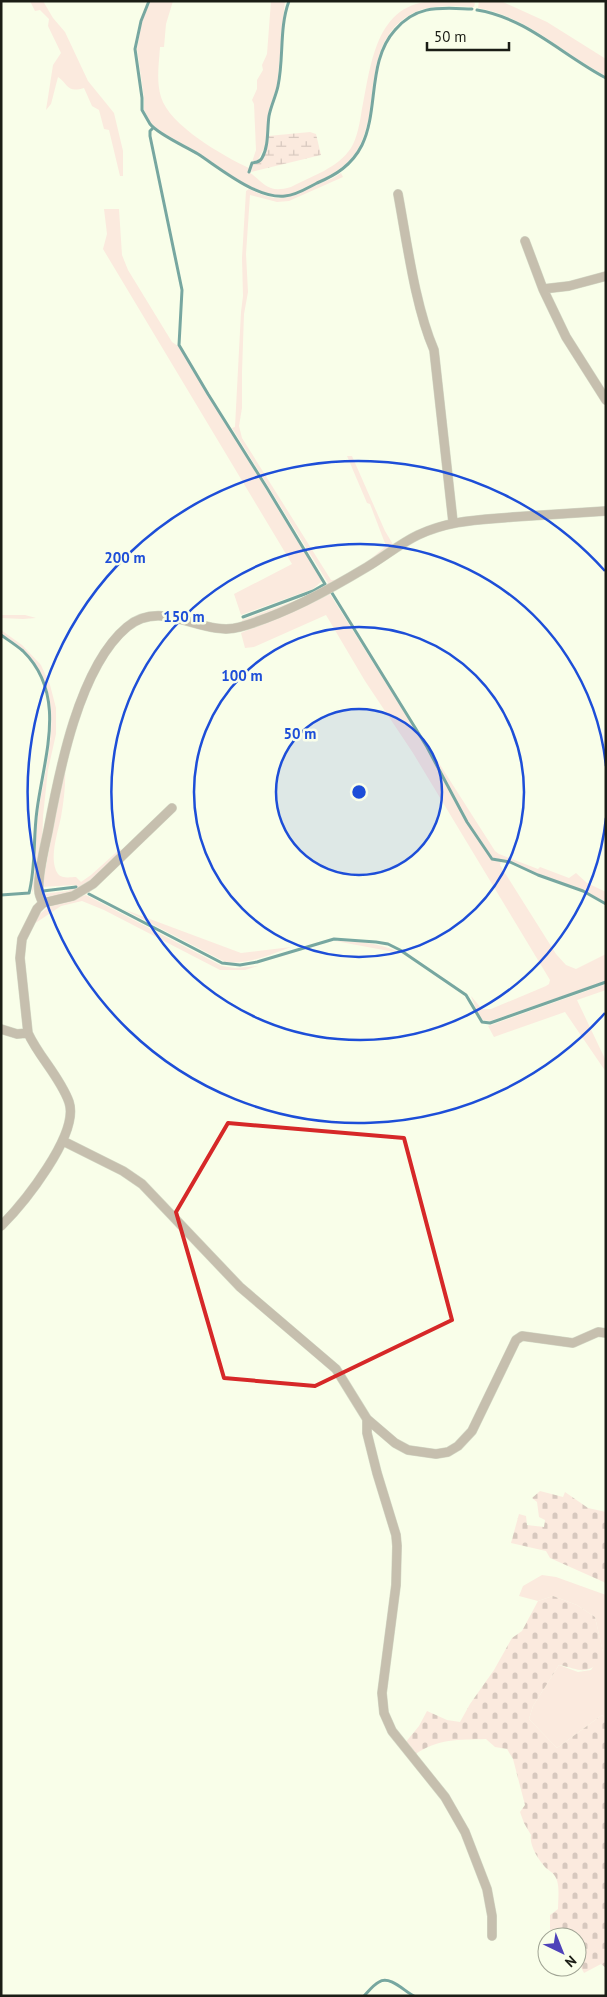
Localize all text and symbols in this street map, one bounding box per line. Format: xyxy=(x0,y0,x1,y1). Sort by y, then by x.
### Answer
scale bar xyxy=(427,20,510,52)
text: 50 m xyxy=(434,27,467,46)
text: 200 m xyxy=(104,548,146,567)
text: 150 m xyxy=(163,607,205,626)
text: 100 m xyxy=(221,666,263,685)
text: 50 m xyxy=(284,724,316,743)
centre of rings xyxy=(350,783,368,801)
north arrow xyxy=(537,1927,587,1977)
text: N xyxy=(561,1952,580,1971)

